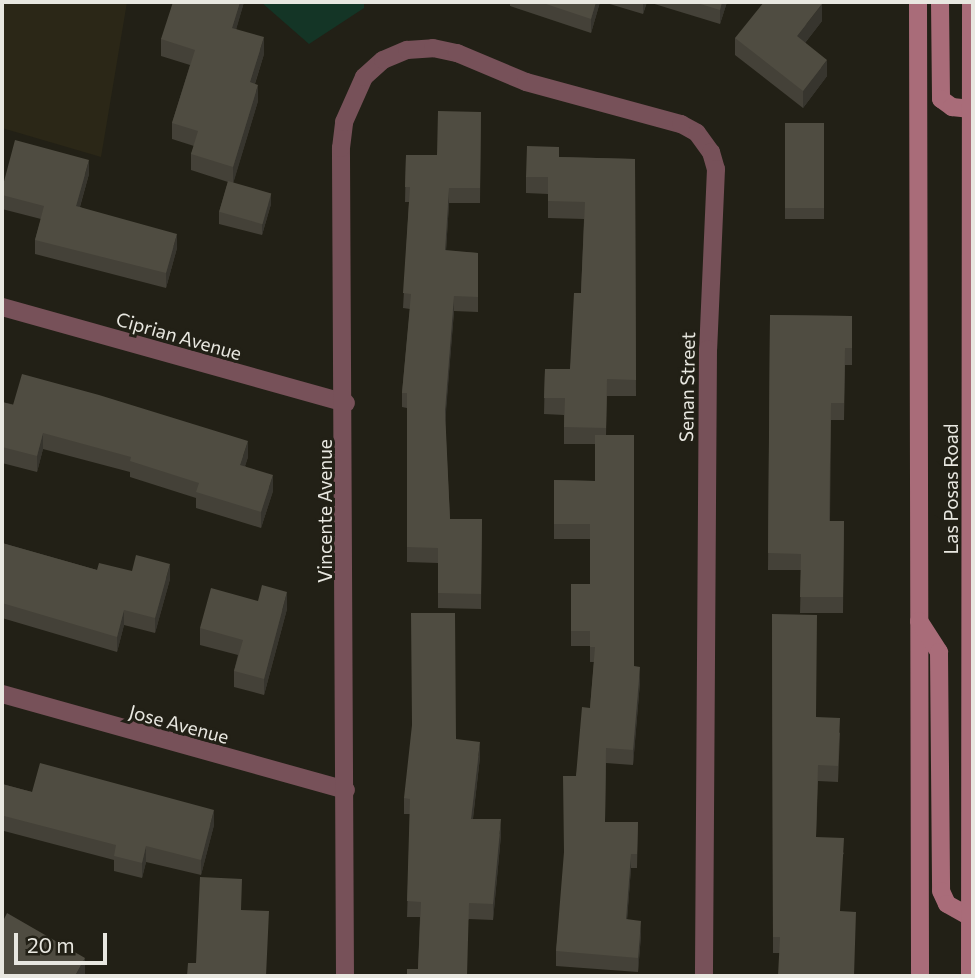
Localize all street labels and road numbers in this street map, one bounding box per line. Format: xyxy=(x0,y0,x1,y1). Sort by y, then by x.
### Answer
street label: Ciprian Avenue xyxy=(114,307,244,365)
street label: Senan Street xyxy=(675,332,699,442)
street label: Las Posas Road xyxy=(940,423,962,555)
street label: Vincente Avenue xyxy=(314,439,336,583)
street label: Jose Avenue xyxy=(127,700,231,748)

